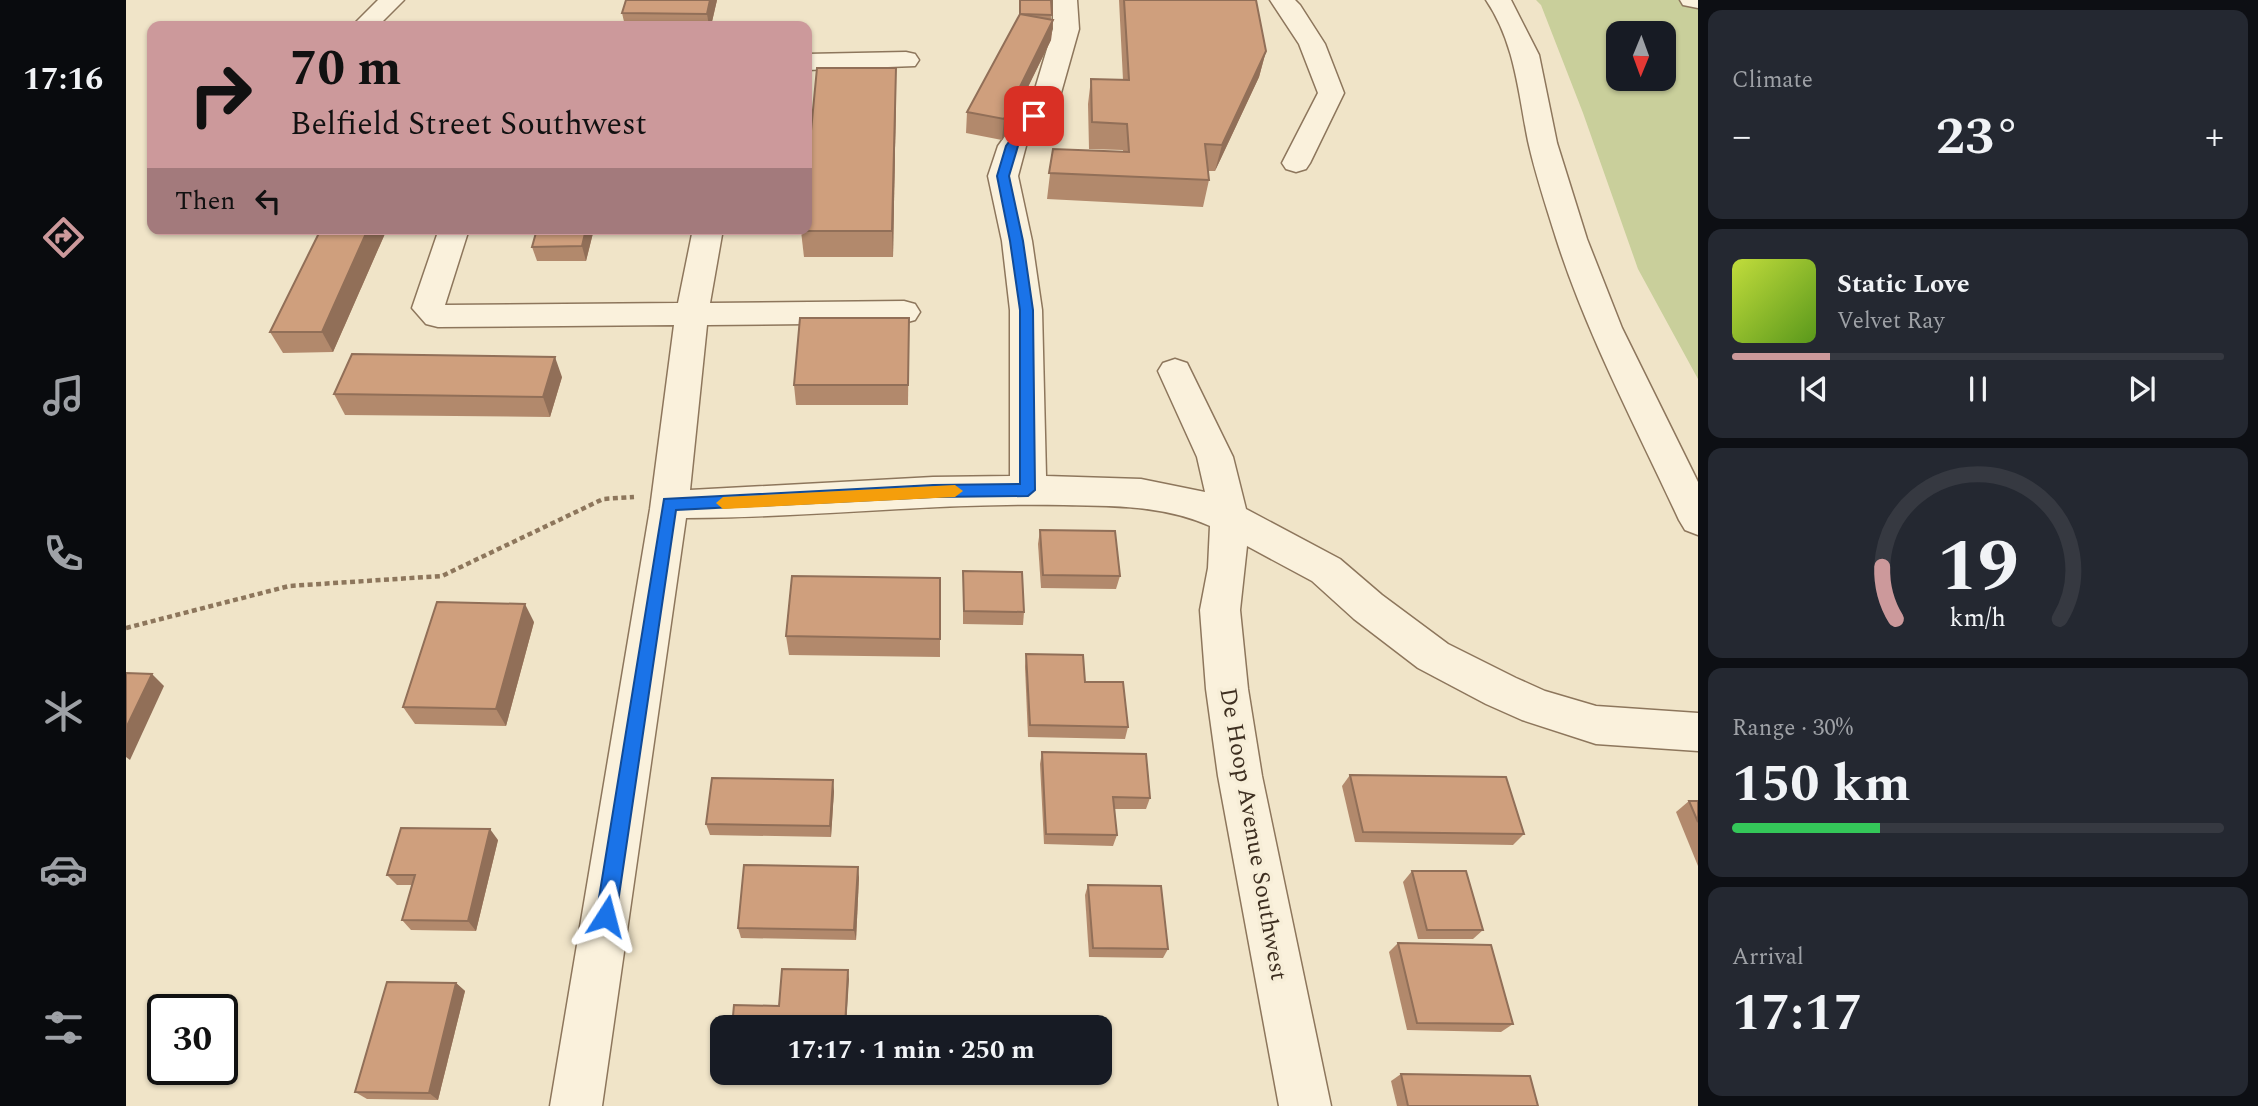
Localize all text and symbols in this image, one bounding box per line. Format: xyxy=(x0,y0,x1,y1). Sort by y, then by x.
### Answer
north arrow xyxy=(1606,21,1676,91)
map controls xyxy=(1606,21,1676,91)
text: 70 m xyxy=(290,32,401,107)
icon: right xyxy=(175,49,266,140)
text: 17:16 xyxy=(23,55,103,104)
text: Climate xyxy=(1732,63,1813,98)
pin xyxy=(1004,86,1064,146)
icon: arrive xyxy=(1015,97,1053,135)
text: 23° xyxy=(1936,98,2020,177)
text: Belfield Street Southwest xyxy=(290,100,647,149)
text: − xyxy=(1732,108,1751,166)
text: + xyxy=(2205,108,2224,166)
text: Then xyxy=(175,181,235,221)
icon: left xyxy=(249,182,287,220)
icon: directions xyxy=(39,213,88,262)
text: Static Love xyxy=(1837,264,1970,304)
text: Velvet Ray xyxy=(1837,304,1944,339)
icon: previous xyxy=(1795,370,1833,408)
icon: pause xyxy=(1959,370,1997,408)
icon: next xyxy=(2123,370,2161,408)
icon: music xyxy=(39,371,88,420)
text: 19 xyxy=(1937,512,2019,623)
icon: phone xyxy=(39,529,88,578)
text: km/h xyxy=(1950,600,2006,638)
street label: De Hoop Avenue Southwest xyxy=(1210,685,1297,983)
icon: climate xyxy=(39,687,88,736)
text: Range · 30% xyxy=(1732,711,1853,746)
text: 150 km xyxy=(1732,745,1911,824)
icon: car xyxy=(39,845,88,894)
position arrow xyxy=(569,879,643,953)
text: Arrival xyxy=(1732,940,1804,975)
text: 17:17 xyxy=(1732,974,1863,1053)
speed limit sign: 30 xyxy=(147,994,238,1085)
icon: filters xyxy=(39,1003,88,1052)
text: 17:17 · 1 min · 250 m xyxy=(787,1030,1035,1070)

